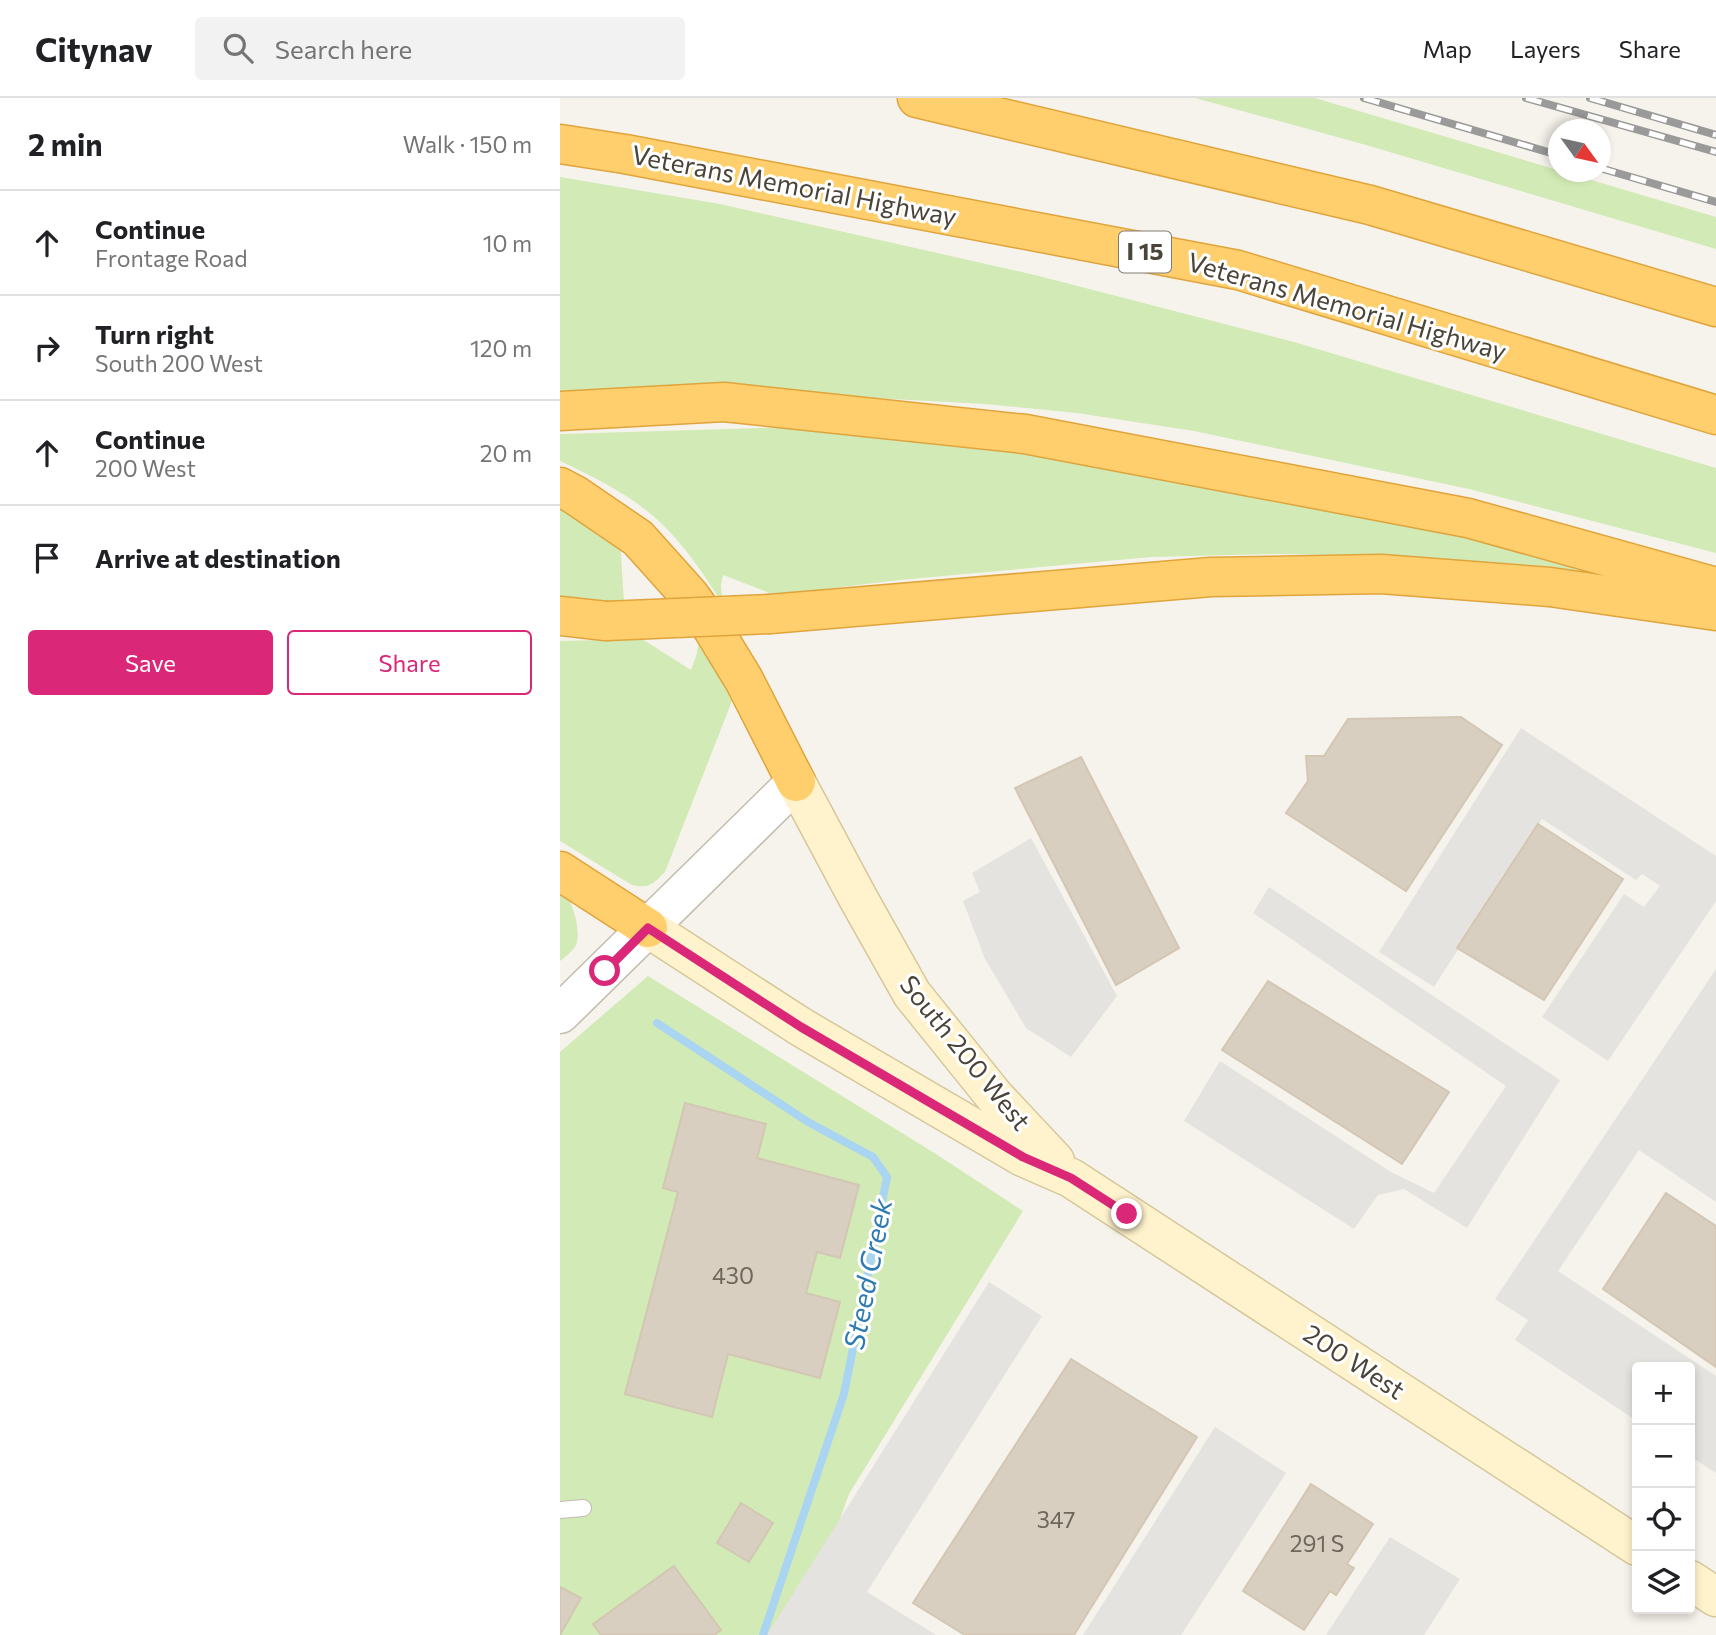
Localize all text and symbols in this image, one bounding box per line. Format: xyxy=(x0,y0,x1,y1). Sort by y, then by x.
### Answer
search box xyxy=(195,17,685,80)
text: Citynav xyxy=(35,28,153,69)
icon: search xyxy=(219,29,257,67)
text: Search here xyxy=(275,33,412,64)
text: Map xyxy=(1423,34,1472,63)
text: Layers xyxy=(1510,34,1581,63)
text: Share xyxy=(1619,34,1681,63)
north arrow xyxy=(1548,119,1611,182)
text: 2 min xyxy=(28,125,103,162)
text: Walk · 150 m xyxy=(403,130,532,158)
street label: Veterans Memorial Highway xyxy=(629,138,959,231)
text: Continue xyxy=(95,213,205,244)
icon: ahead xyxy=(28,224,66,262)
text: 10 m xyxy=(483,229,532,257)
road number: I 15 xyxy=(1119,232,1171,272)
text: Frontage Road xyxy=(95,244,248,272)
street label: Veterans Memorial Highway xyxy=(1184,245,1510,366)
text: Turn right xyxy=(95,318,214,349)
icon: right xyxy=(28,329,66,367)
text: 120 m xyxy=(470,334,532,362)
text: South 200 West xyxy=(95,349,263,377)
text: Continue xyxy=(95,423,205,454)
icon: ahead xyxy=(28,434,66,472)
text: 20 m xyxy=(480,439,532,467)
text: 200 West xyxy=(95,454,196,482)
icon: arrive xyxy=(28,539,66,577)
text: Arrive at destination xyxy=(95,542,341,573)
button: Save xyxy=(28,630,273,695)
button: Share xyxy=(287,630,532,695)
route start xyxy=(589,955,620,986)
street label: South 200 West xyxy=(894,968,1038,1136)
water label: Steed Creek xyxy=(836,1195,898,1352)
route end xyxy=(1111,1198,1142,1229)
house number: 430 xyxy=(712,1261,754,1289)
street label: 200 West xyxy=(1299,1317,1411,1405)
map controls xyxy=(1632,1362,1695,1614)
button: + xyxy=(1632,1362,1695,1425)
button: − xyxy=(1632,1425,1695,1488)
button: locate xyxy=(1632,1488,1695,1551)
house number: 347 xyxy=(1037,1505,1075,1533)
house number: 291 S xyxy=(1290,1529,1344,1557)
button: layers xyxy=(1632,1551,1695,1614)

